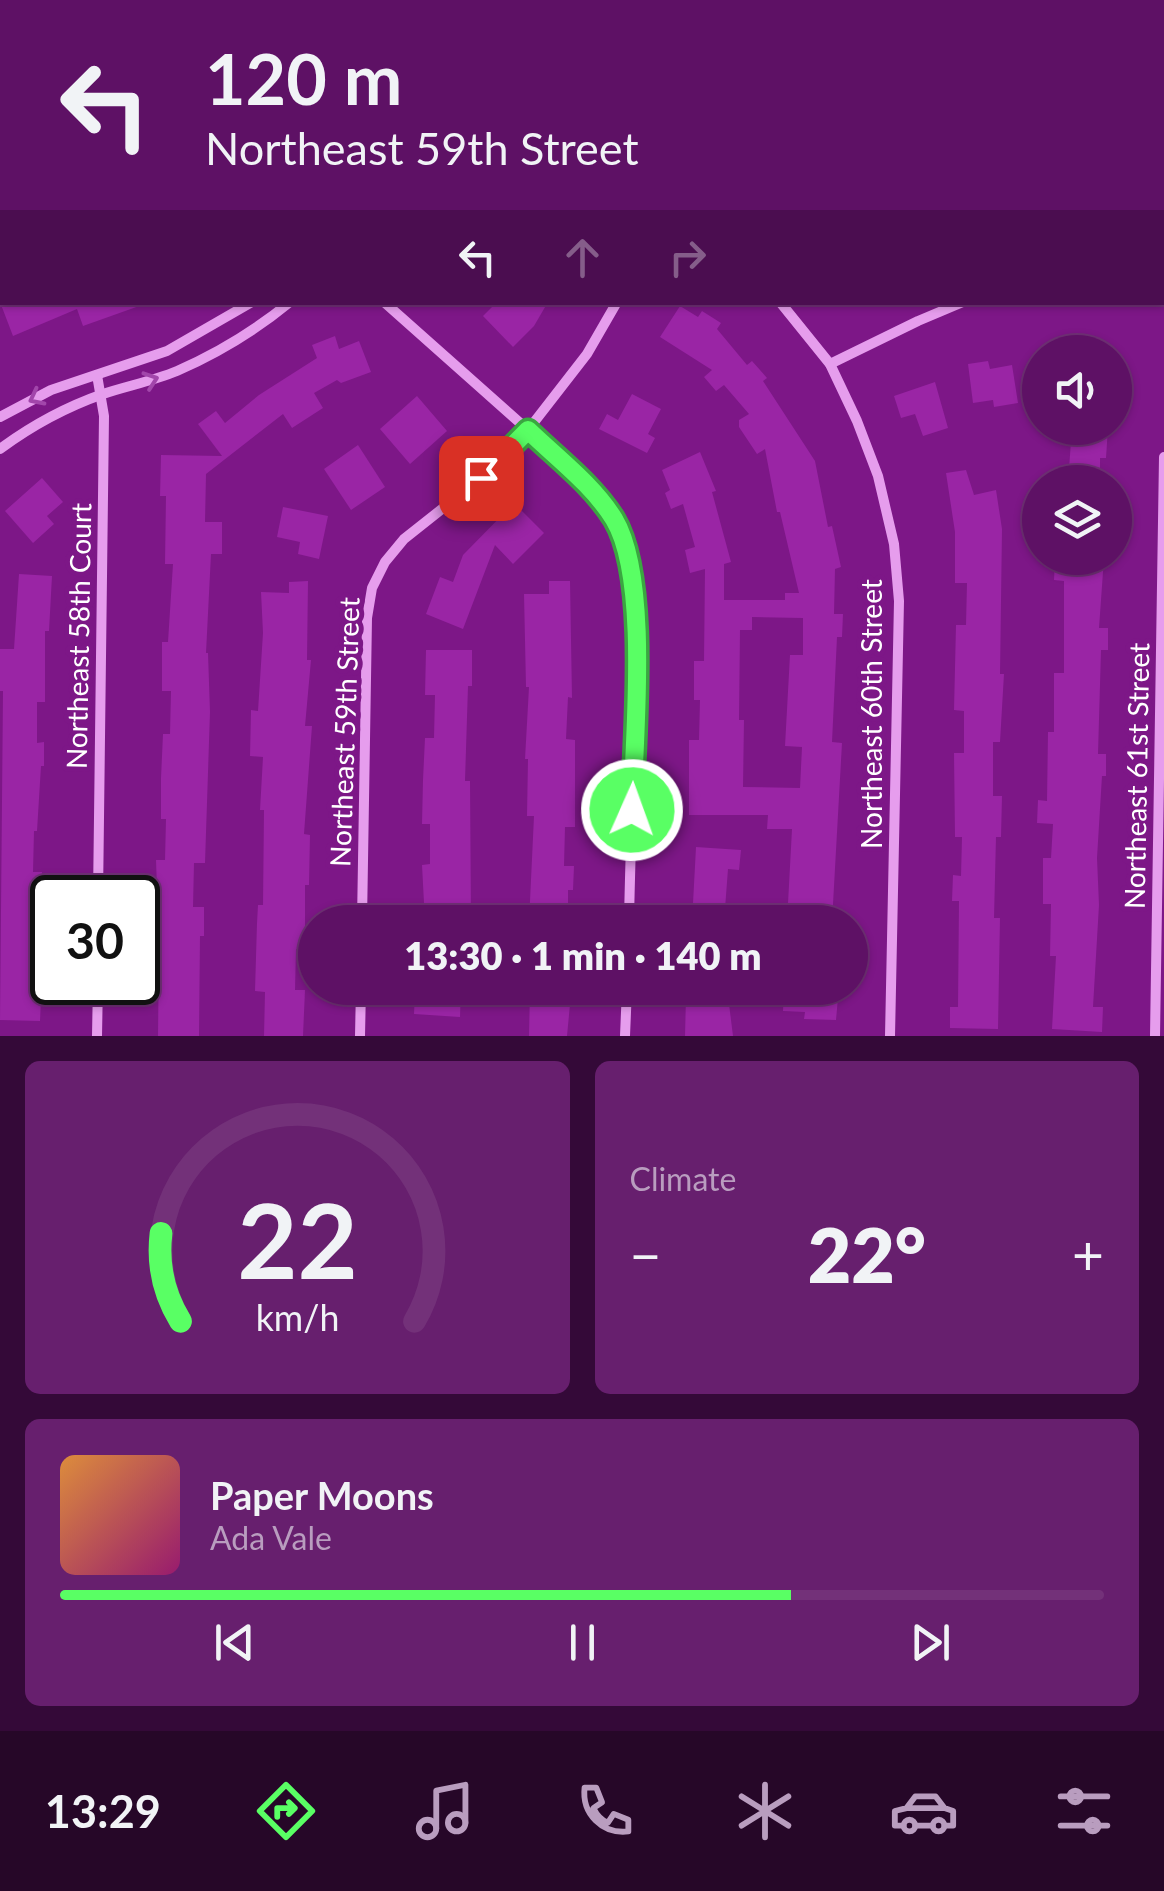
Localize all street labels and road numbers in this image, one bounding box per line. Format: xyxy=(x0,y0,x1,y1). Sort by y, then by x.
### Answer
street label: Northeast 58th Court xyxy=(59,503,97,769)
street label: Northeast 60th Street xyxy=(854,579,888,849)
street label: Northeast 59th Street xyxy=(322,597,366,867)
street label: Northeast 61st Street xyxy=(1117,643,1155,909)

